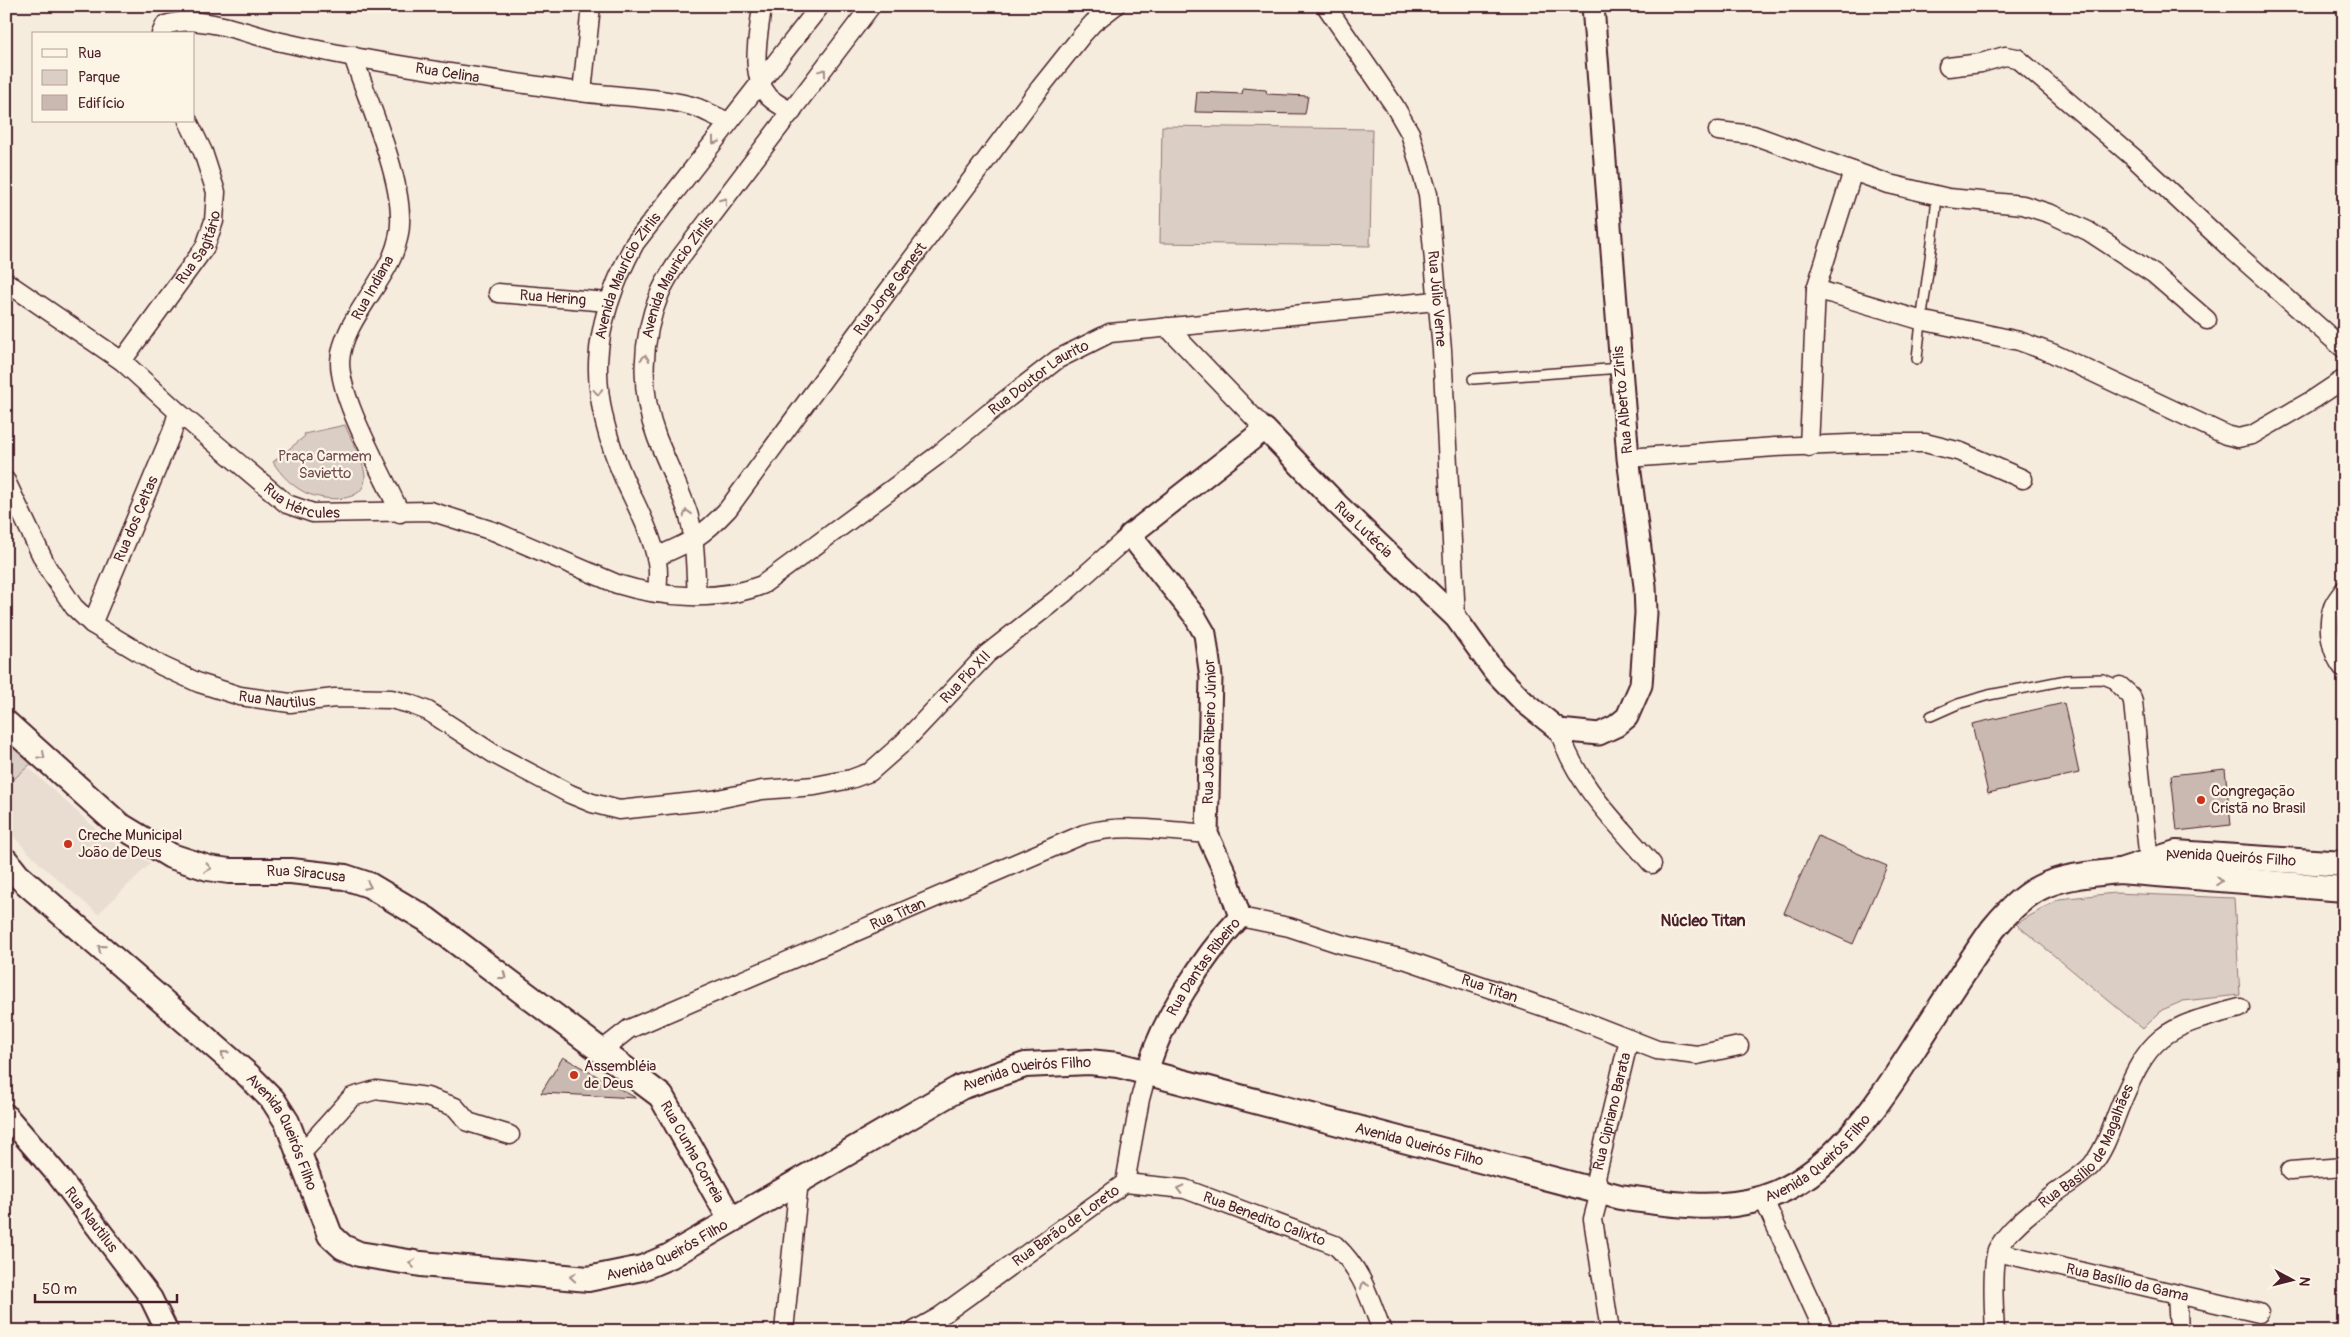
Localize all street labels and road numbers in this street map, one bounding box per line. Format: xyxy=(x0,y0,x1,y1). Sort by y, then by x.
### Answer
street label: Rua Celina xyxy=(414,58,481,87)
street label: Avenida Maurício Zirlis xyxy=(591,208,665,341)
street label: Rua Sagitário xyxy=(172,210,224,288)
street label: Avenida Mauricio Zirlis xyxy=(638,212,718,340)
street label: Rua Jorge Genest xyxy=(849,238,931,339)
street label: Rua Júlio Verne xyxy=(1424,250,1451,348)
street label: Rua Indiana xyxy=(347,252,399,324)
street label: Rua Hering xyxy=(519,285,587,310)
street label: Rua Doutor Laurito xyxy=(985,336,1092,419)
street label: Rua Alberto Zirlis xyxy=(1609,345,1637,455)
street label: Rua dos Celtas xyxy=(109,473,162,565)
street label: Rua Hércules xyxy=(260,479,340,523)
street label: Rua Lutécia xyxy=(1330,497,1397,562)
street label: Rua Pio XII xyxy=(936,647,995,707)
street label: Rua João Ribeiro Júnior xyxy=(1198,657,1221,805)
street label: Rua Nautilus xyxy=(237,686,317,713)
street label: Avenida Queirós Filho xyxy=(2162,843,2297,870)
street label: Rua Siracusa xyxy=(267,861,346,886)
street label: Rua Titan xyxy=(867,894,928,934)
street label: Rua Dantas Ribeiro xyxy=(1162,914,1244,1019)
street label: Rua Titan xyxy=(1459,970,1520,1007)
street label: Rua Cipriano Barata xyxy=(1588,1051,1635,1172)
street label: Avenida Queirós Filho xyxy=(959,1052,1091,1096)
street label: Avenida Queirós Filho xyxy=(242,1069,322,1193)
street label: Rua Basílio de Magalhães xyxy=(2035,1081,2138,1212)
street label: Rua Cunha Correia xyxy=(656,1097,729,1206)
street label: Avenida Queirós Filho xyxy=(1762,1110,1875,1206)
street label: Avenida Queirós Filho xyxy=(1353,1118,1486,1170)
street label: Rua Barão de Loreto xyxy=(1008,1181,1123,1271)
street label: Rua Nautilus xyxy=(60,1183,123,1256)
street label: Rua Benedito Calixto xyxy=(1200,1187,1328,1250)
street label: Avenida Queirós Filho xyxy=(604,1215,731,1285)
street label: Rua Basílio da Gama xyxy=(2064,1259,2191,1306)

